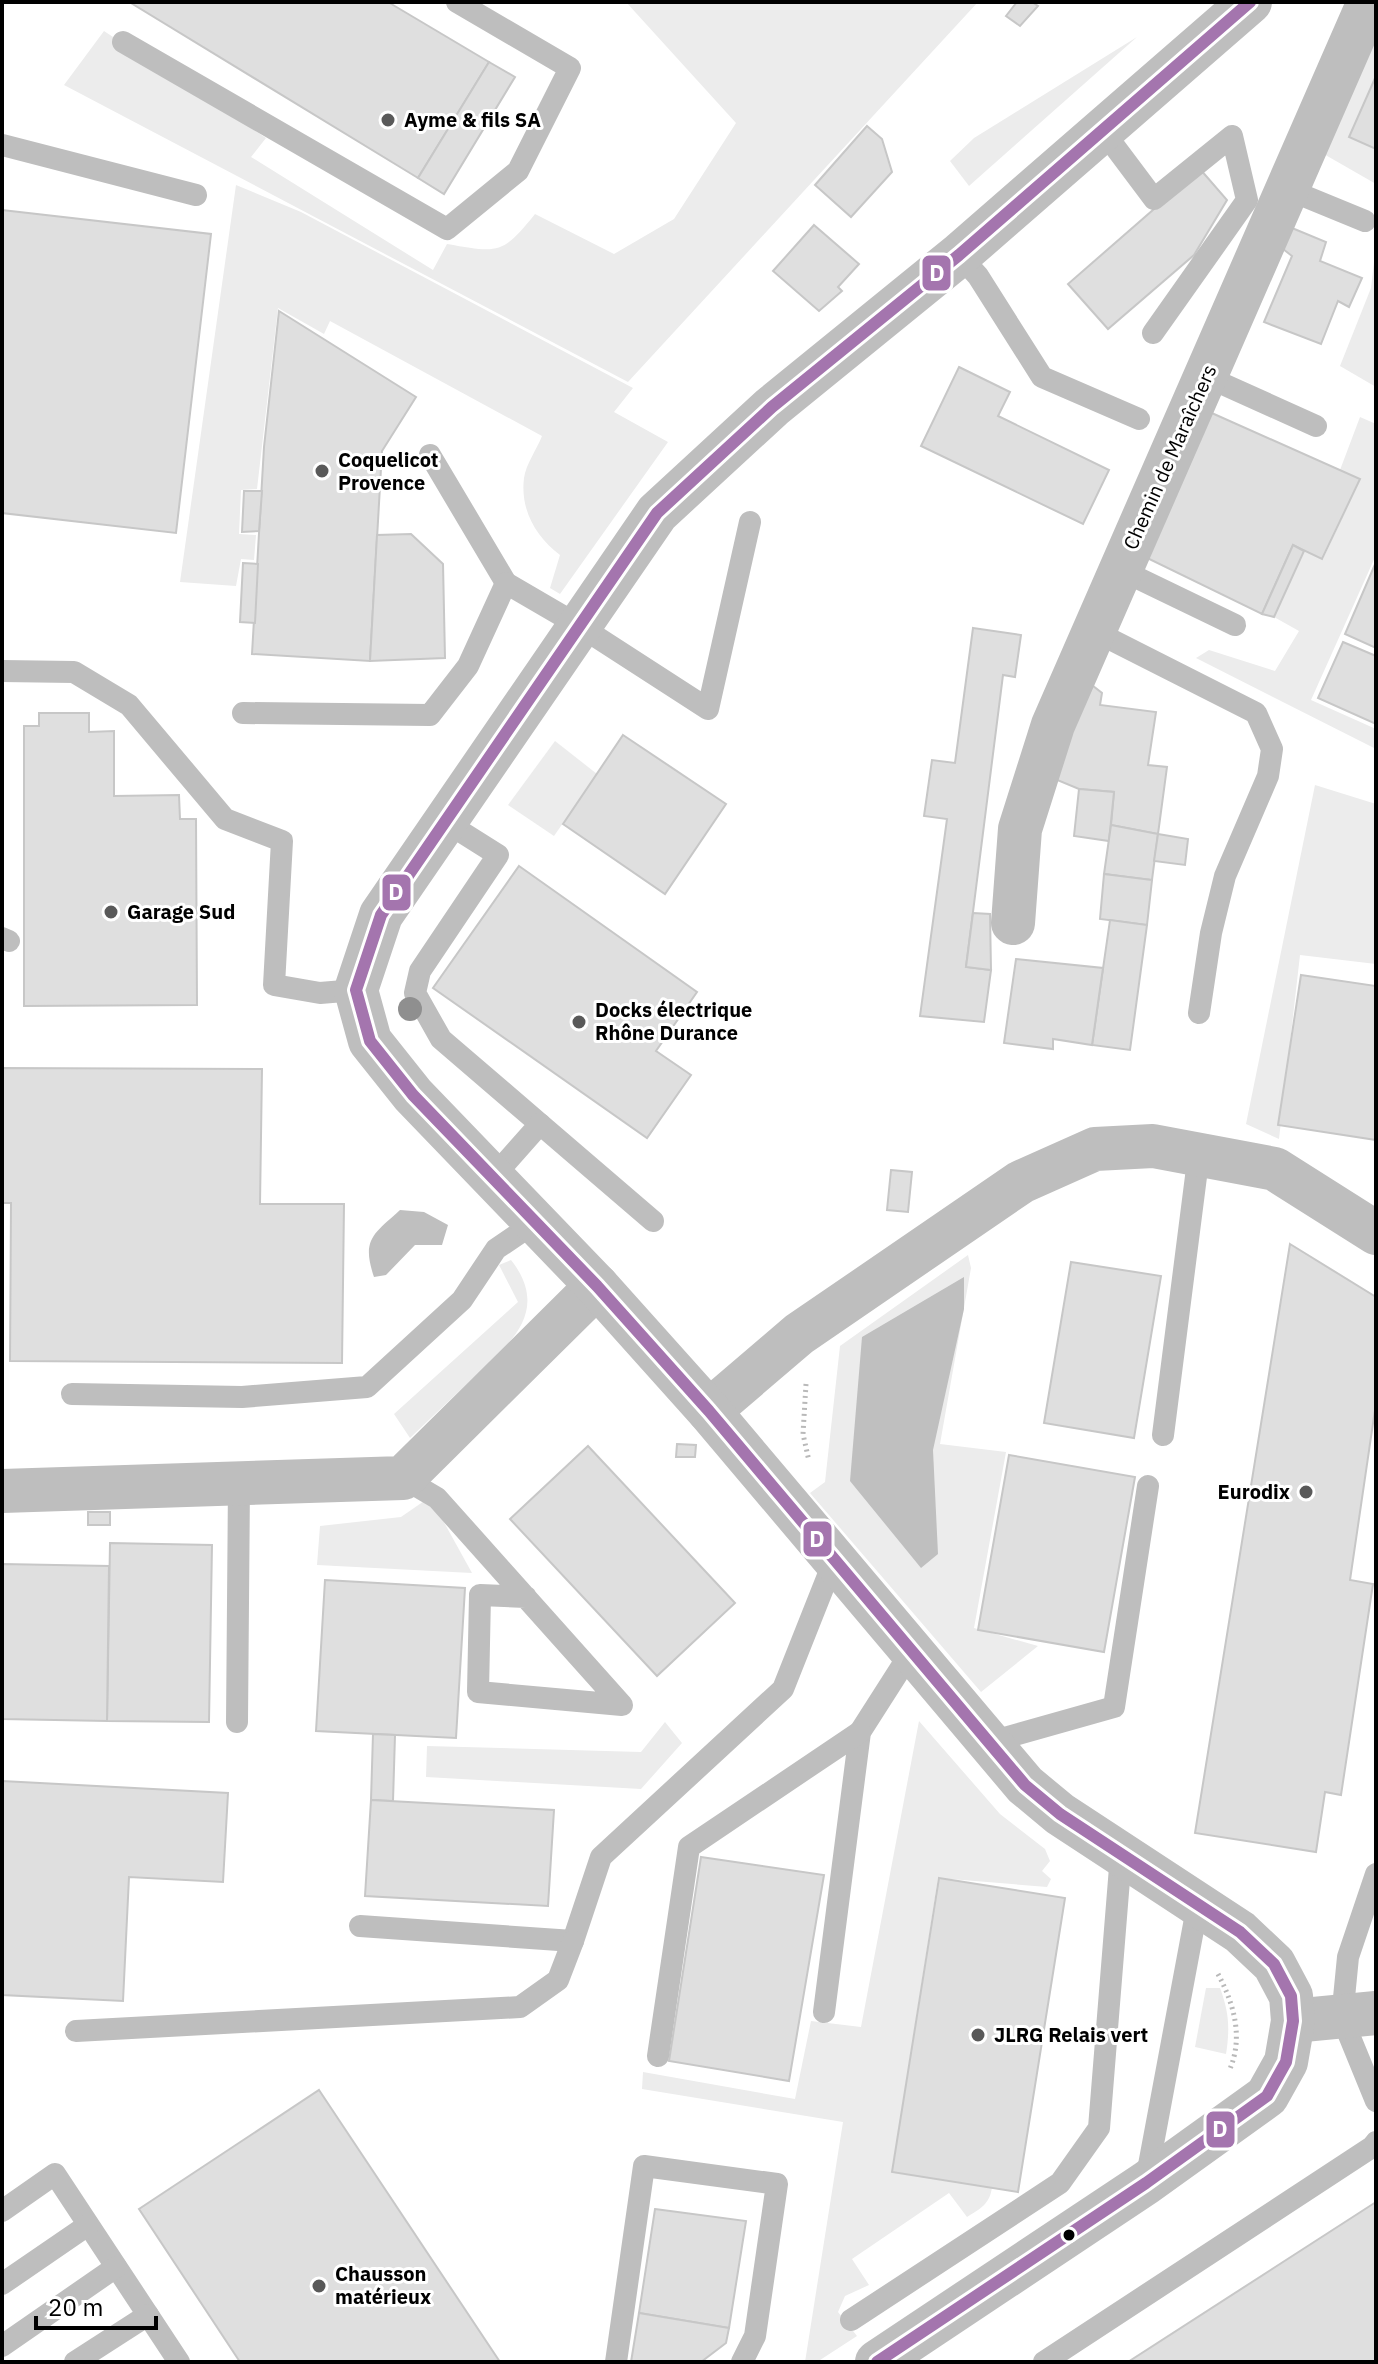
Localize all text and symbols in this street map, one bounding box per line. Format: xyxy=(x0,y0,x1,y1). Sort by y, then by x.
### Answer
place label: Ayme & fils SA xyxy=(404,106,541,133)
marker: Ayme & fils SA xyxy=(379,111,397,129)
line badge: D xyxy=(921,254,952,292)
text: D xyxy=(929,258,945,287)
street label: Chemin de Maraîchers xyxy=(1117,360,1223,554)
place label: Coquelicot Provence xyxy=(338,446,438,496)
marker: Coquelicot Provence xyxy=(313,462,331,480)
line badge: D xyxy=(381,873,412,912)
text: D xyxy=(388,877,404,906)
place label: Garage Sud xyxy=(127,898,235,925)
marker: Garage Sud xyxy=(102,903,120,921)
place label: Docks électrique Rhône Durance xyxy=(595,996,752,1046)
marker: Docks électrique Rhône Durance xyxy=(570,1013,588,1031)
place label: Eurodix xyxy=(1218,1478,1290,1505)
marker: Eurodix xyxy=(1297,1483,1315,1501)
line badge: D xyxy=(802,1520,833,1558)
text: D xyxy=(809,1524,825,1553)
place label: JLRG Relais vert xyxy=(994,2021,1148,2048)
marker: JLRG Relais vert xyxy=(969,2026,987,2044)
line badge: D xyxy=(1205,2110,1236,2149)
text: D xyxy=(1212,2114,1228,2143)
unlabelled marker xyxy=(1061,2227,1077,2243)
place label: Chausson matérieux xyxy=(335,2260,431,2310)
marker: Chausson matérieux xyxy=(310,2277,328,2295)
scale bar xyxy=(36,2280,156,2330)
text: 20 m xyxy=(48,2291,103,2323)

